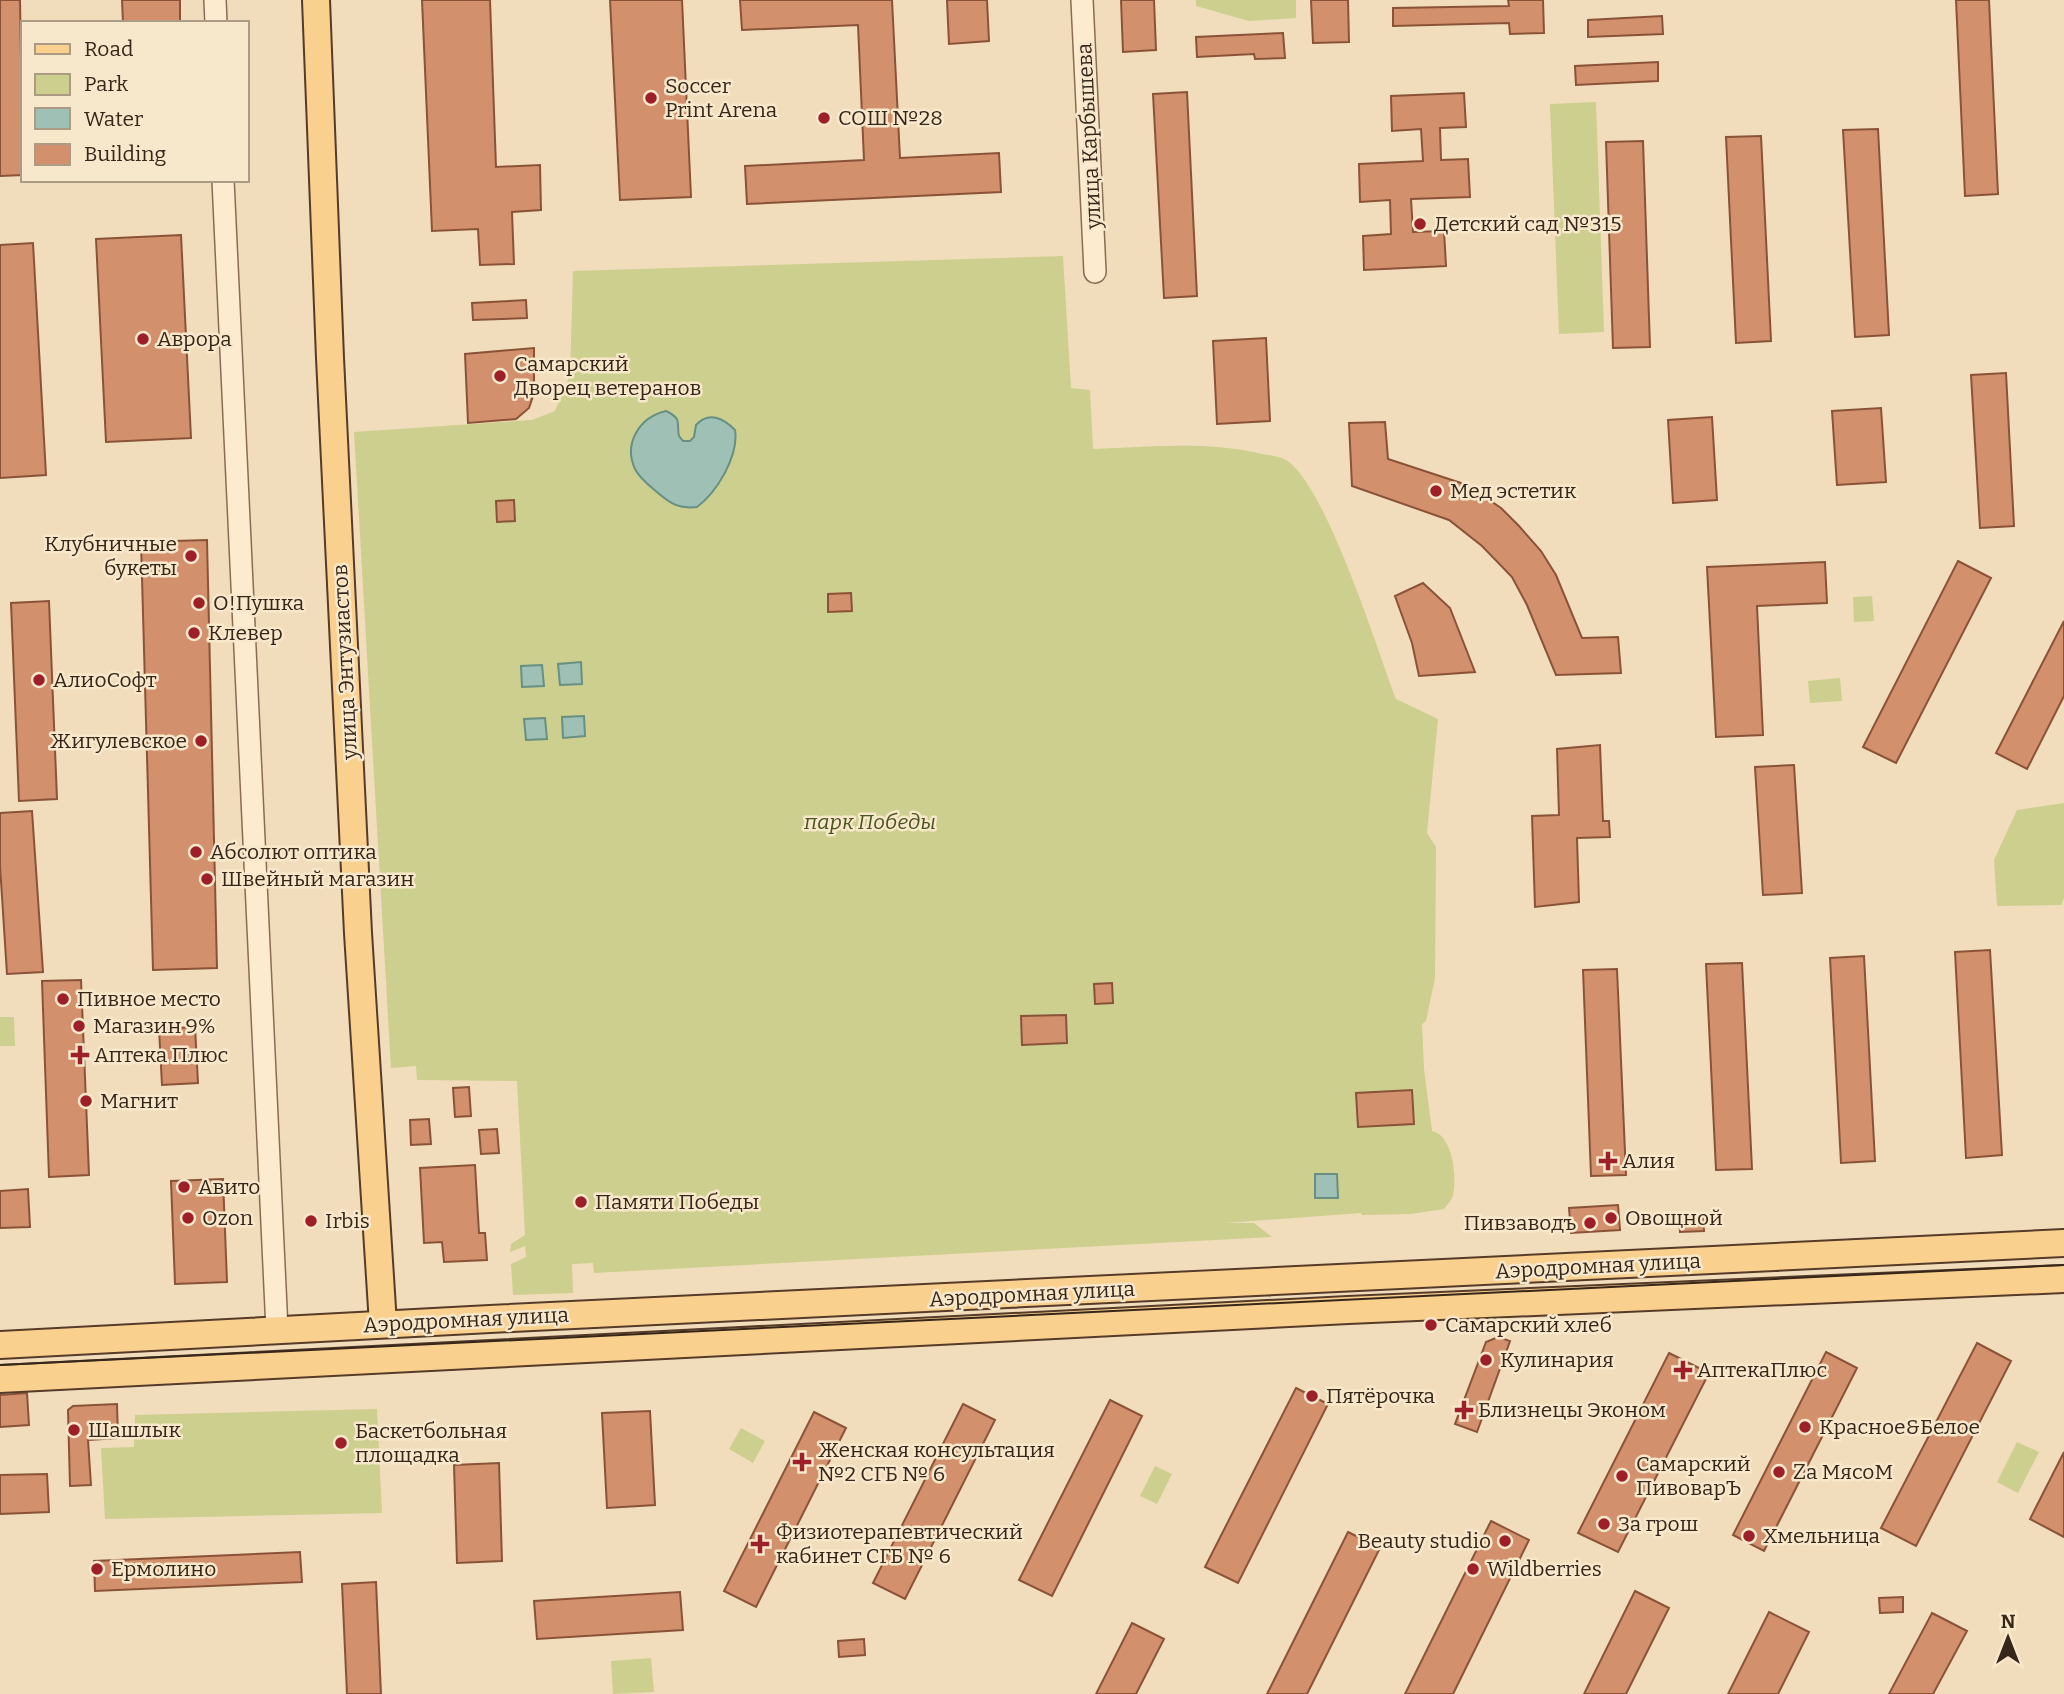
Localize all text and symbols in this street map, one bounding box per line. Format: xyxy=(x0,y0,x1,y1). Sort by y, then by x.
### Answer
legend xyxy=(21,21,248,182)
text: Road xyxy=(84,36,133,62)
street label: улица Карбышева xyxy=(1071,42,1107,231)
text: Park xyxy=(84,71,128,97)
place label: Soccer Print Arena xyxy=(665,73,778,123)
marker: Soccer Print Arena xyxy=(643,90,659,106)
place label: СОШ №28 xyxy=(838,105,943,131)
text: Water xyxy=(84,106,143,132)
marker: СОШ №28 xyxy=(816,110,832,126)
text: Building xyxy=(84,141,167,167)
place label: Детский сад №315 xyxy=(1434,211,1621,237)
marker: Детский сад №315 xyxy=(1412,216,1428,232)
place label: Аврора xyxy=(157,326,232,352)
marker: Аврора xyxy=(135,331,151,347)
place label: Самарский Дворец ветеранов xyxy=(514,351,701,401)
marker: Самарский Дворец ветеранов xyxy=(492,368,508,384)
place label: Мед эстетик xyxy=(1450,478,1577,504)
marker: Мед эстетик xyxy=(1428,483,1444,499)
place label: Клубничные букеты xyxy=(44,531,177,581)
marker: Клубничные букеты xyxy=(183,548,199,564)
street label: улица Энтузиастов xyxy=(327,564,363,761)
place label: О!Пушка xyxy=(213,590,305,616)
marker: О!Пушка xyxy=(191,595,207,611)
place label: Клевер xyxy=(208,620,283,646)
marker: Клевер xyxy=(186,625,202,641)
place label: АлиоСофт xyxy=(53,667,157,693)
marker: АлиоСофт xyxy=(31,672,47,688)
place label: Жигулевское xyxy=(50,728,187,754)
marker: Жигулевское xyxy=(193,733,209,749)
park label: парк Победы xyxy=(803,809,936,835)
place label: Абсолют оптика xyxy=(210,839,377,865)
marker: Абсолют оптика xyxy=(188,844,204,860)
place label: Швейный магазин xyxy=(221,866,414,892)
marker: Швейный магазин xyxy=(199,871,215,887)
place label: Пивное место xyxy=(77,986,221,1012)
marker: Пивное место xyxy=(55,991,71,1007)
place label: Магазин 9% xyxy=(93,1013,216,1039)
marker: Магазин 9% xyxy=(71,1018,87,1034)
place label: Аптека Плюс xyxy=(94,1042,229,1068)
marker: Аптека Плюс xyxy=(72,1047,88,1063)
place label: Магнит xyxy=(100,1088,178,1114)
marker: Магнит xyxy=(78,1093,94,1109)
place label: Алия xyxy=(1622,1148,1675,1174)
marker: Алия xyxy=(1600,1153,1616,1169)
place label: Авито xyxy=(198,1174,260,1200)
marker: Авито xyxy=(176,1179,192,1195)
place label: Памяти Победы xyxy=(595,1189,759,1215)
marker: Памяти Победы xyxy=(573,1194,589,1210)
place label: Ozon xyxy=(202,1205,253,1231)
place label: Овощной xyxy=(1625,1205,1723,1231)
place label: Irbis xyxy=(325,1208,370,1234)
marker: Ozon xyxy=(180,1210,196,1226)
place label: Пивзаводъ xyxy=(1464,1210,1576,1236)
marker: Овощной xyxy=(1603,1210,1619,1226)
marker: Irbis xyxy=(303,1213,319,1229)
marker: Пивзаводъ xyxy=(1582,1215,1598,1231)
street label: Аэродромная улица xyxy=(1495,1248,1702,1284)
street label: Аэродромная улица xyxy=(929,1276,1136,1312)
street label: Аэродромная улица xyxy=(363,1302,570,1338)
place label: Самарский хлеб xyxy=(1445,1312,1612,1338)
marker: Самарский хлеб xyxy=(1423,1317,1439,1333)
place label: Кулинария xyxy=(1500,1347,1614,1373)
marker: Кулинария xyxy=(1478,1352,1494,1368)
place label: АптекаПлюс xyxy=(1697,1357,1827,1383)
marker: АптекаПлюс xyxy=(1675,1362,1691,1378)
place label: Пятёрочка xyxy=(1326,1383,1436,1409)
marker: Пятёрочка xyxy=(1304,1388,1320,1404)
place label: Близнецы Эконом xyxy=(1478,1397,1666,1423)
marker: Близнецы Эконом xyxy=(1456,1402,1472,1418)
place label: Красное&Белое xyxy=(1819,1414,1980,1440)
place label: Шашлык xyxy=(88,1417,181,1443)
place label: Баскетбольная площадка xyxy=(355,1418,507,1468)
marker: Красное&Белое xyxy=(1797,1419,1813,1435)
marker: Шашлык xyxy=(66,1422,82,1438)
marker: Баскетбольная площадка xyxy=(333,1435,349,1451)
place label: Женская консультация №2 СГБ № 6 xyxy=(818,1437,1055,1487)
place label: Самарский ПивоварЪ xyxy=(1636,1451,1751,1501)
marker: Женская консультация №2 СГБ № 6 xyxy=(792,1452,812,1472)
place label: Za МясоМ xyxy=(1793,1459,1893,1485)
marker: Za МясоМ xyxy=(1771,1464,1787,1480)
marker: Самарский ПивоварЪ xyxy=(1614,1468,1630,1484)
place label: За грош xyxy=(1618,1511,1698,1537)
marker: За грош xyxy=(1596,1516,1612,1532)
place label: Физиотерапевтический кабинет СГБ № 6 xyxy=(776,1519,1023,1569)
place label: Хмельница xyxy=(1763,1523,1881,1549)
place label: Beauty studio xyxy=(1358,1528,1491,1554)
marker: Хмельница xyxy=(1741,1528,1757,1544)
marker: Beauty studio xyxy=(1497,1533,1513,1549)
marker: Физиотерапевтический кабинет СГБ № 6 xyxy=(750,1534,770,1554)
place label: Ермолино xyxy=(111,1556,216,1582)
place label: Wildberries xyxy=(1487,1556,1602,1582)
marker: Ермолино xyxy=(89,1561,105,1577)
marker: Wildberries xyxy=(1465,1561,1481,1577)
north arrow xyxy=(1973,1603,2043,1673)
text: N xyxy=(2001,1610,2016,1633)

